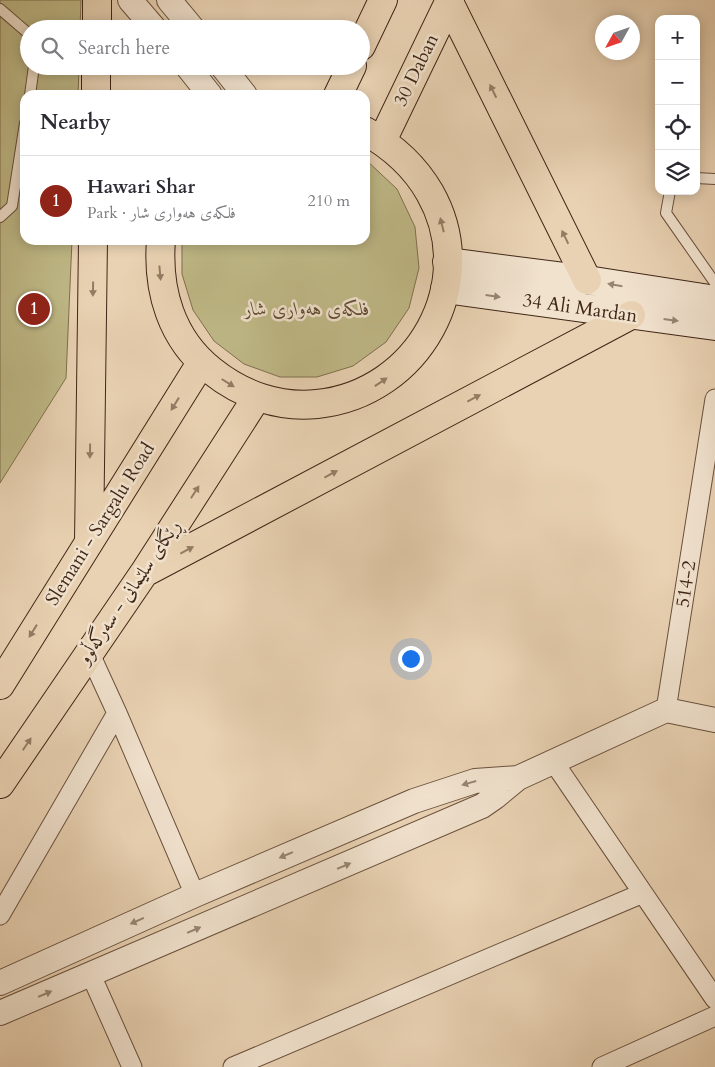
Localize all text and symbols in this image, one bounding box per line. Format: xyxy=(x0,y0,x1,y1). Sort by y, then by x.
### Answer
north arrow xyxy=(595,15,640,60)
map controls xyxy=(655,15,700,195)
button: + xyxy=(655,15,700,60)
search box xyxy=(20,20,370,75)
street label: 30 Daban xyxy=(387,29,445,110)
icon: search xyxy=(38,34,66,62)
text: Search here xyxy=(78,35,170,61)
button: − xyxy=(655,60,700,105)
one-way arrow xyxy=(489,84,497,98)
button: locate xyxy=(655,105,700,150)
text: Nearby xyxy=(40,108,111,137)
button: layers xyxy=(655,150,700,195)
text: Hawari Shar xyxy=(87,174,195,200)
text: 1 xyxy=(52,190,60,212)
text: 210 m xyxy=(308,190,350,212)
text: Park · فلکەی هەواری شار xyxy=(87,202,236,224)
one-way arrow xyxy=(438,218,446,233)
one-way arrow xyxy=(561,229,569,244)
one-way arrow xyxy=(156,265,164,281)
one-way arrow xyxy=(89,281,97,297)
one-way arrow xyxy=(607,281,623,289)
street label: 34 Ali Mardan xyxy=(521,287,639,329)
pin: 1 xyxy=(18,290,50,328)
one-way arrow xyxy=(485,292,501,300)
park label: فلکەی هەواری شار xyxy=(242,296,370,322)
one-way arrow xyxy=(664,317,680,325)
one-way arrow xyxy=(375,377,388,387)
one-way arrow xyxy=(221,378,235,387)
one-way arrow xyxy=(467,394,481,402)
one-way arrow xyxy=(171,398,180,411)
street label: Slemani - Sargalu Road xyxy=(39,438,161,610)
one-way arrow xyxy=(86,443,94,459)
one-way arrow xyxy=(323,470,338,478)
one-way arrow xyxy=(191,486,200,499)
street label: ڕێگای سلێمانی - سەرگەڵوو xyxy=(69,514,189,672)
one-way arrow xyxy=(180,546,194,554)
street label: 514-2 xyxy=(669,558,703,609)
one-way arrow xyxy=(29,624,38,638)
your location xyxy=(398,646,424,672)
one-way arrow xyxy=(22,737,32,750)
one-way arrow xyxy=(462,780,477,788)
one-way arrow xyxy=(279,852,293,860)
one-way arrow xyxy=(337,861,351,869)
one-way arrow xyxy=(130,918,144,926)
one-way arrow xyxy=(187,926,201,934)
one-way arrow xyxy=(38,990,53,998)

